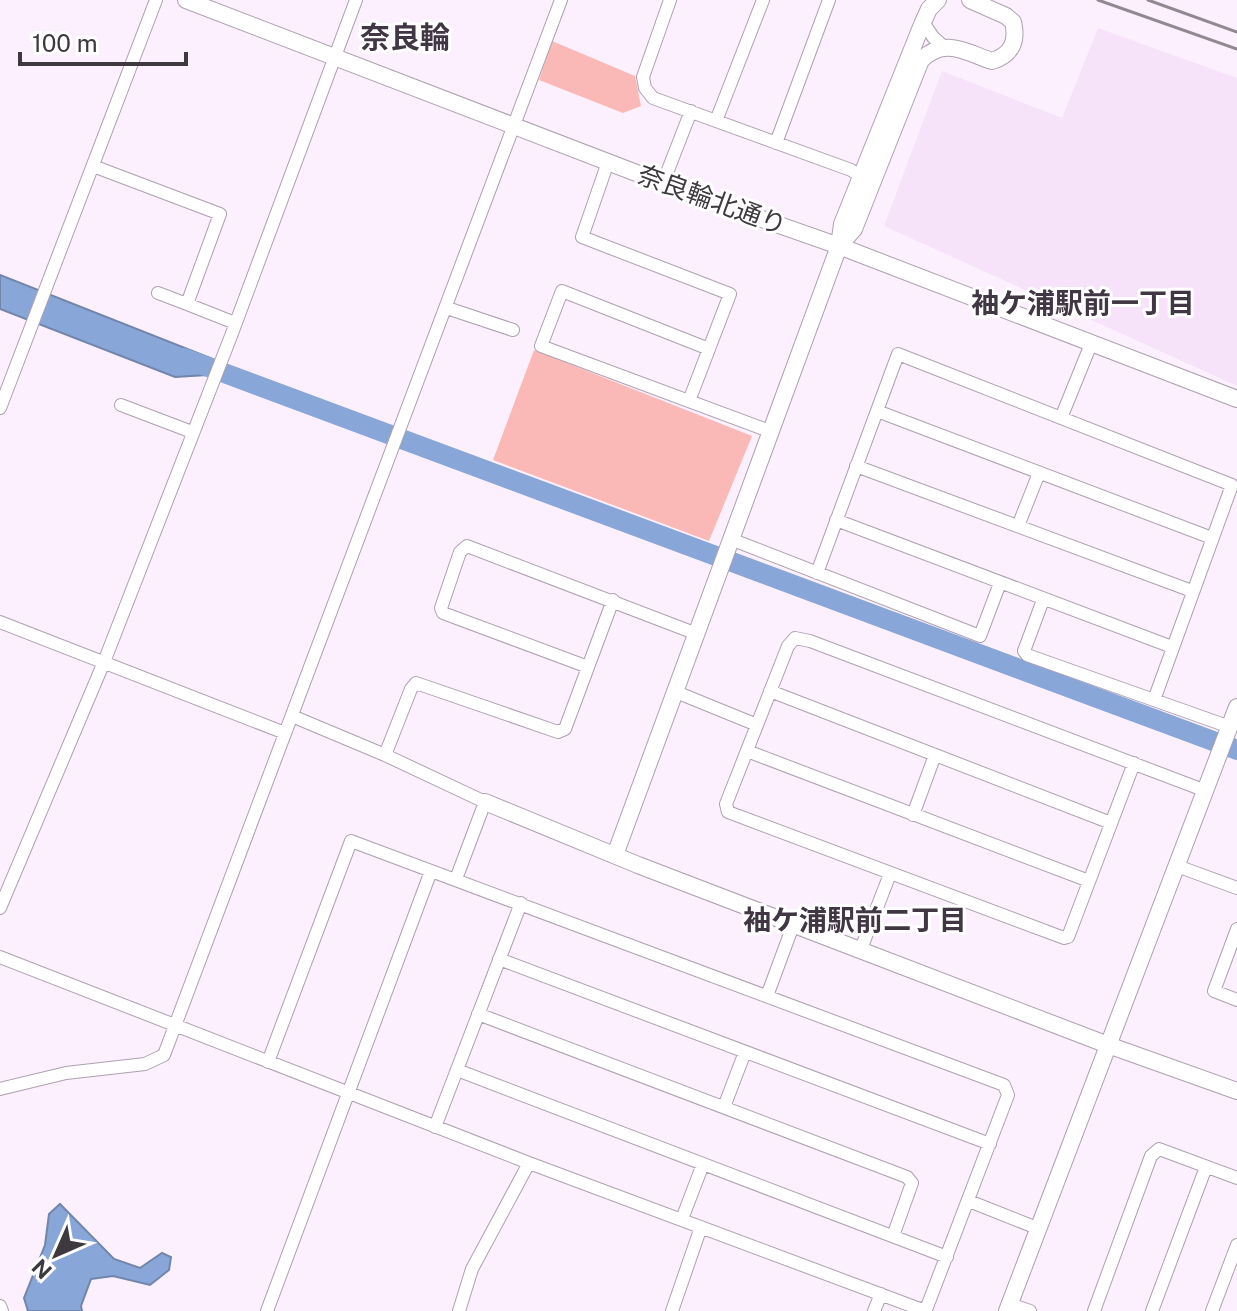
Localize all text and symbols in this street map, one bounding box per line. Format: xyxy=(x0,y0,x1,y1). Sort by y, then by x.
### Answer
scale bar xyxy=(20,16,186,66)
district label: 奈良輪 xyxy=(360,19,450,55)
text: 100 m xyxy=(32,29,98,57)
street label: 奈良輪北通り xyxy=(634,158,791,241)
district label: 袖ケ浦駅前一丁目 xyxy=(971,286,1195,319)
district label: 袖ケ浦駅前二丁目 xyxy=(743,903,967,936)
north arrow xyxy=(16,1215,96,1295)
text: N xyxy=(27,1254,57,1284)

